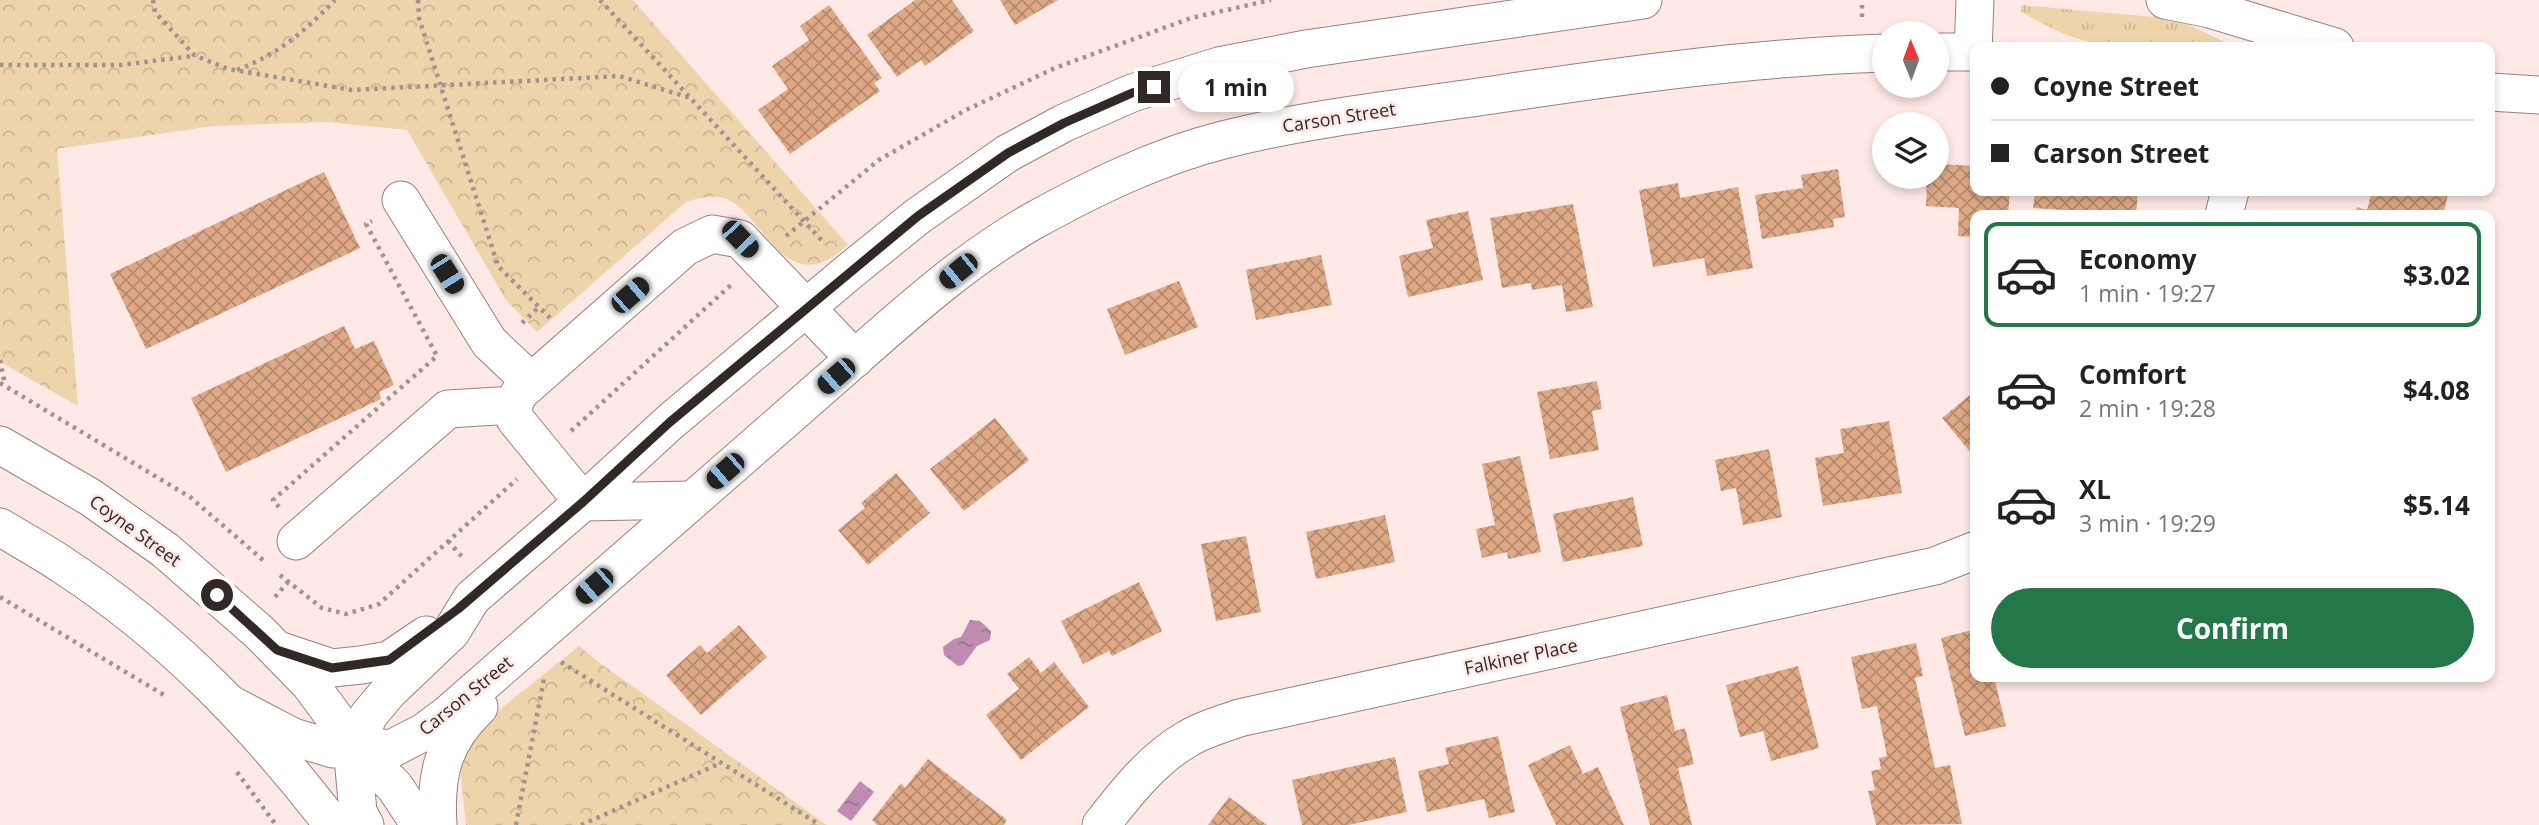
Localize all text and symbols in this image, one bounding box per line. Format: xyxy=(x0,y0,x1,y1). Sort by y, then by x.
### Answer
north arrow xyxy=(1872,21,1950,98)
map controls xyxy=(1872,21,1949,189)
callout: 1 min xyxy=(1178,62,1294,112)
text: Coyne Street xyxy=(2033,68,2199,104)
route end xyxy=(1138,71,1170,103)
text: 1 min xyxy=(1204,71,1268,103)
street label: Carson Street xyxy=(1281,96,1397,138)
button: layers xyxy=(1872,112,1949,189)
text: Carson Street xyxy=(2033,135,2209,171)
car xyxy=(718,217,763,261)
text: Economy xyxy=(2079,241,2197,277)
icon: car xyxy=(1995,243,2058,306)
car xyxy=(936,250,981,292)
car xyxy=(427,251,468,297)
text: $3.02 xyxy=(2403,257,2470,293)
car xyxy=(608,273,653,317)
text: 1 min · 19:27 xyxy=(2079,277,2216,309)
car xyxy=(814,354,859,398)
text: Comfort xyxy=(2079,356,2186,392)
icon: car xyxy=(1995,358,2058,421)
text: $4.08 xyxy=(2403,372,2470,408)
text: 2 min · 19:28 xyxy=(2079,392,2216,424)
car xyxy=(703,449,748,493)
text: XL xyxy=(2079,471,2111,507)
icon: car xyxy=(1995,473,2058,536)
text: $5.14 xyxy=(2403,487,2470,523)
street label: Coyne Street xyxy=(85,489,186,571)
text: 3 min · 19:29 xyxy=(2079,507,2216,539)
car xyxy=(572,564,617,608)
route start xyxy=(201,579,233,611)
button: Confirm xyxy=(1991,588,2474,668)
street label: Falkiner Place xyxy=(1462,632,1580,680)
street label: Carson Street xyxy=(413,650,517,740)

